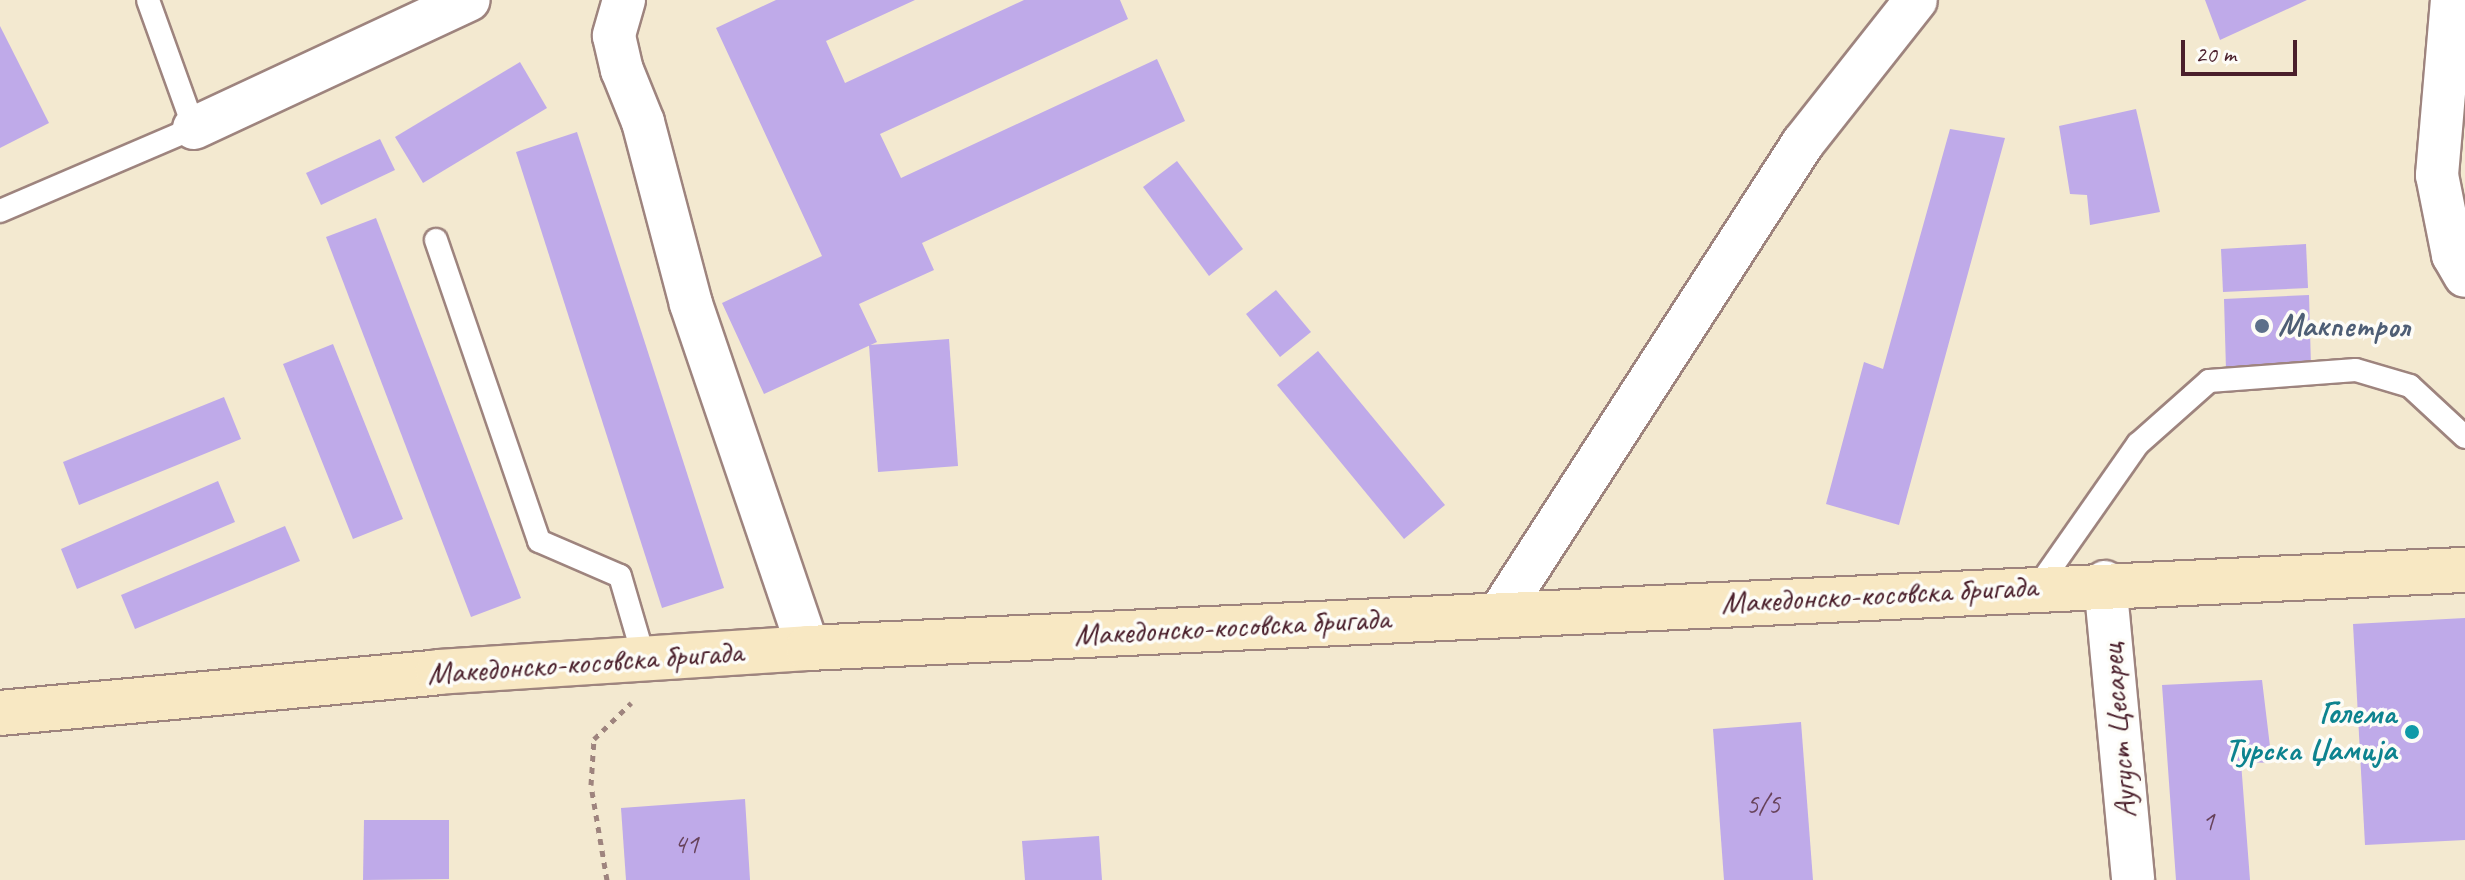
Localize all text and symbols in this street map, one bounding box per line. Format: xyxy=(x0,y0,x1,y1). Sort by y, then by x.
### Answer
scale bar xyxy=(2185,24,2301,74)
text: 20 m xyxy=(2195,39,2236,69)
place label: Макпетрол xyxy=(2278,307,2410,345)
marker: Макпетрол xyxy=(2253,317,2271,335)
street label: Македонско-косовска бригада xyxy=(1719,568,2039,622)
street label: Македонско-косовска бригада xyxy=(1072,600,1392,654)
street label: Македонско-косовска бригада xyxy=(425,633,745,693)
street label: Аугуст Цесарец xyxy=(2092,643,2146,819)
place label: Голема Турска Џамија xyxy=(2225,695,2396,770)
marker: Голема Турска Џамија xyxy=(2403,723,2421,741)
house number: 5/5 xyxy=(1746,787,1780,821)
house number: 1 xyxy=(2202,804,2214,838)
house number: 41 xyxy=(673,827,699,861)

